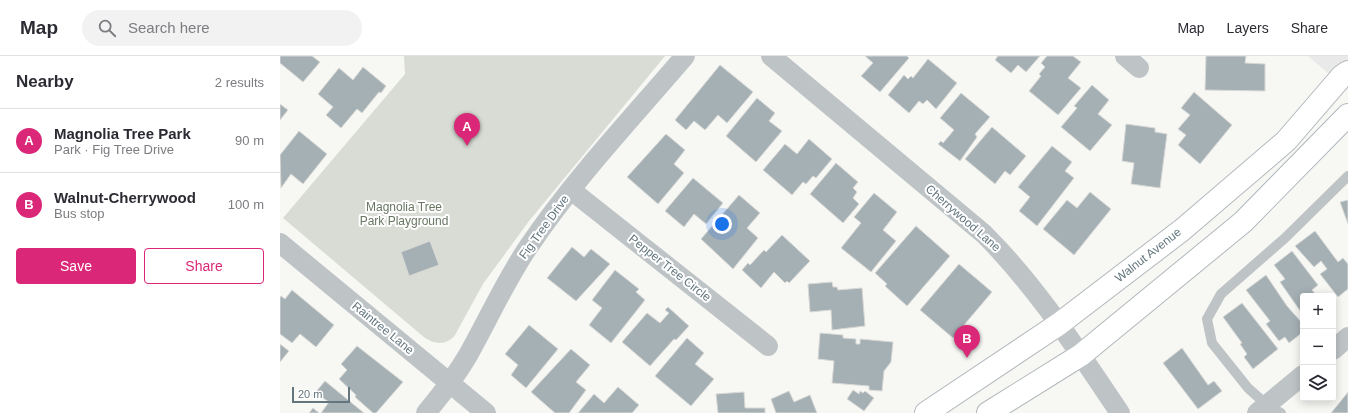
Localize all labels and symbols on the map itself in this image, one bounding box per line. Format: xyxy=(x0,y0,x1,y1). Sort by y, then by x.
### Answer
pin: A xyxy=(454,113,480,146)
street label: Cherrywood Lane xyxy=(923,182,1004,255)
street label: Fig Tree Drive xyxy=(516,192,572,262)
park label: Magnolia Tree Park Playground xyxy=(360,200,448,228)
your location xyxy=(712,214,732,234)
street label: Walnut Avenue xyxy=(1112,225,1184,285)
street label: Pepper Tree Circle xyxy=(626,232,714,305)
street label: Raintree Lane xyxy=(349,299,417,357)
pin: B xyxy=(954,325,980,358)
scale bar xyxy=(292,385,350,404)

